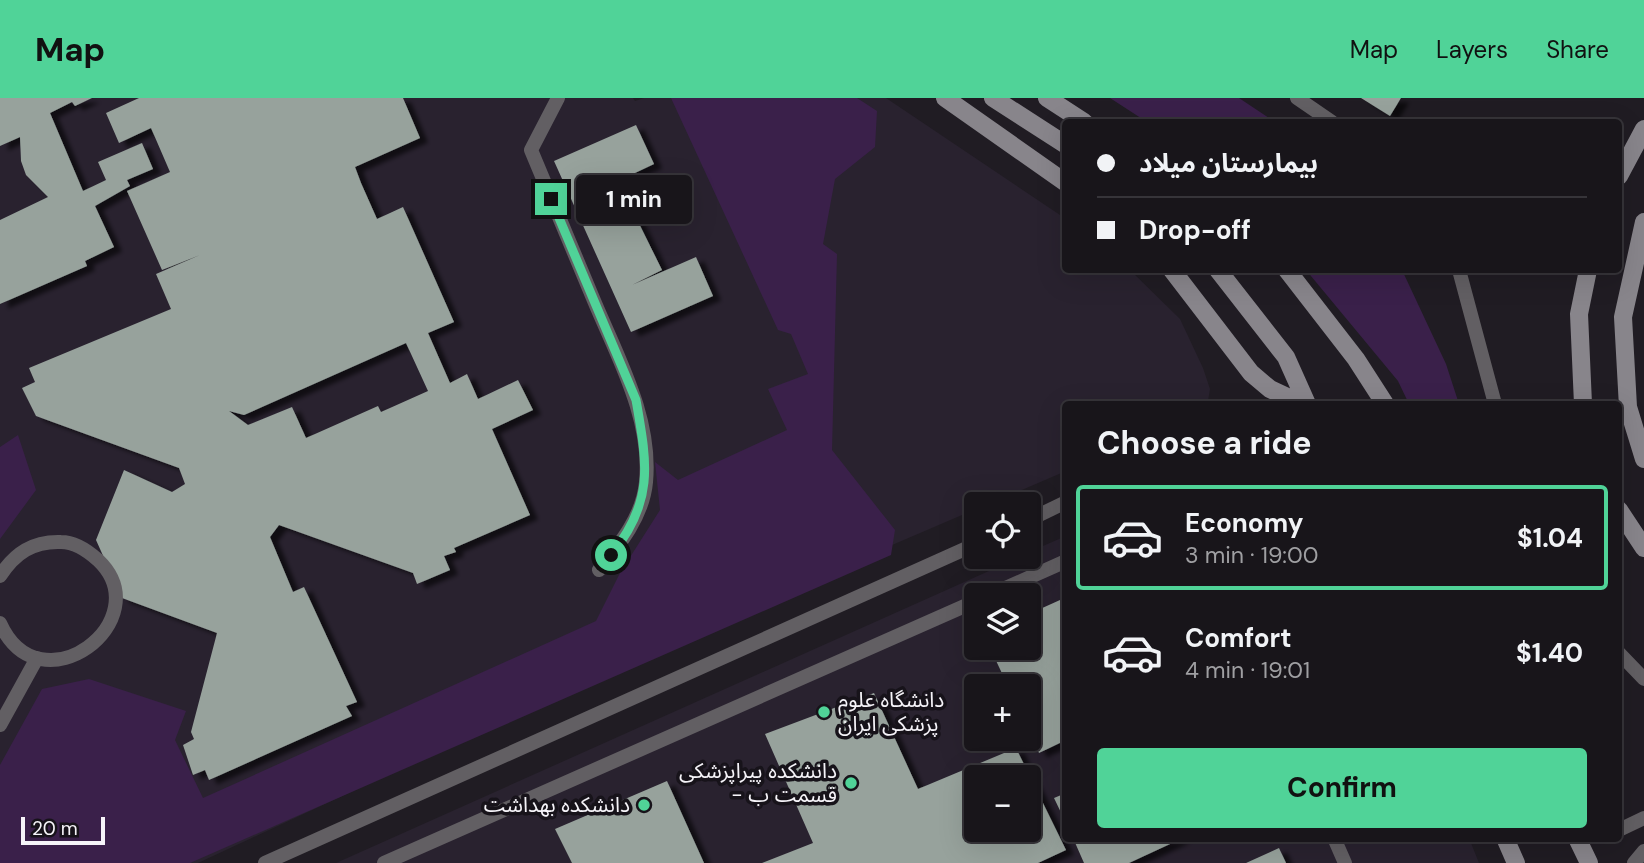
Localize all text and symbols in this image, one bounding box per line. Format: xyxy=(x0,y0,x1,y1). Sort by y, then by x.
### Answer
text: Map xyxy=(35,28,105,71)
text: Map xyxy=(1350,34,1398,65)
text: Layers xyxy=(1436,34,1508,65)
text: Share xyxy=(1546,34,1609,65)
text: بیمارستان میلاد xyxy=(1139,146,1318,180)
callout: 1 min xyxy=(576,174,691,224)
route end xyxy=(535,183,567,215)
text: 1 min xyxy=(606,184,662,214)
text: Drop-off xyxy=(1139,213,1251,247)
text: Choose a ride xyxy=(1097,422,1312,464)
map controls xyxy=(964,492,1041,842)
button: locate xyxy=(964,492,1041,569)
icon: car xyxy=(1101,506,1164,569)
text: Economy xyxy=(1185,506,1303,540)
text: $1.04 xyxy=(1517,521,1583,555)
route start xyxy=(595,539,627,571)
text: 3 min · 19:00 xyxy=(1185,540,1318,570)
button: layers xyxy=(964,583,1041,660)
icon: car xyxy=(1101,621,1164,684)
text: Comfort xyxy=(1185,621,1291,655)
text: $1.40 xyxy=(1516,636,1583,670)
text: 4 min · 19:01 xyxy=(1185,655,1310,685)
button: + xyxy=(964,674,1041,751)
place label: دانشگاه علوم پزشکی ایران xyxy=(838,686,944,738)
marker: دانشگاه علوم پزشکی ایران xyxy=(816,704,832,720)
button: Confirm xyxy=(1097,748,1587,828)
place label: دانشکده پیراپزشکی - قسمت ب xyxy=(679,757,837,809)
button: − xyxy=(964,765,1041,842)
marker: دانشکده پیراپزشکی - قسمت ب xyxy=(843,775,859,791)
place label: دانشکده بهداشت xyxy=(484,791,630,819)
marker: دانشکده بهداشت xyxy=(636,797,652,813)
scale bar xyxy=(21,814,105,846)
text: 20 m xyxy=(32,816,78,841)

